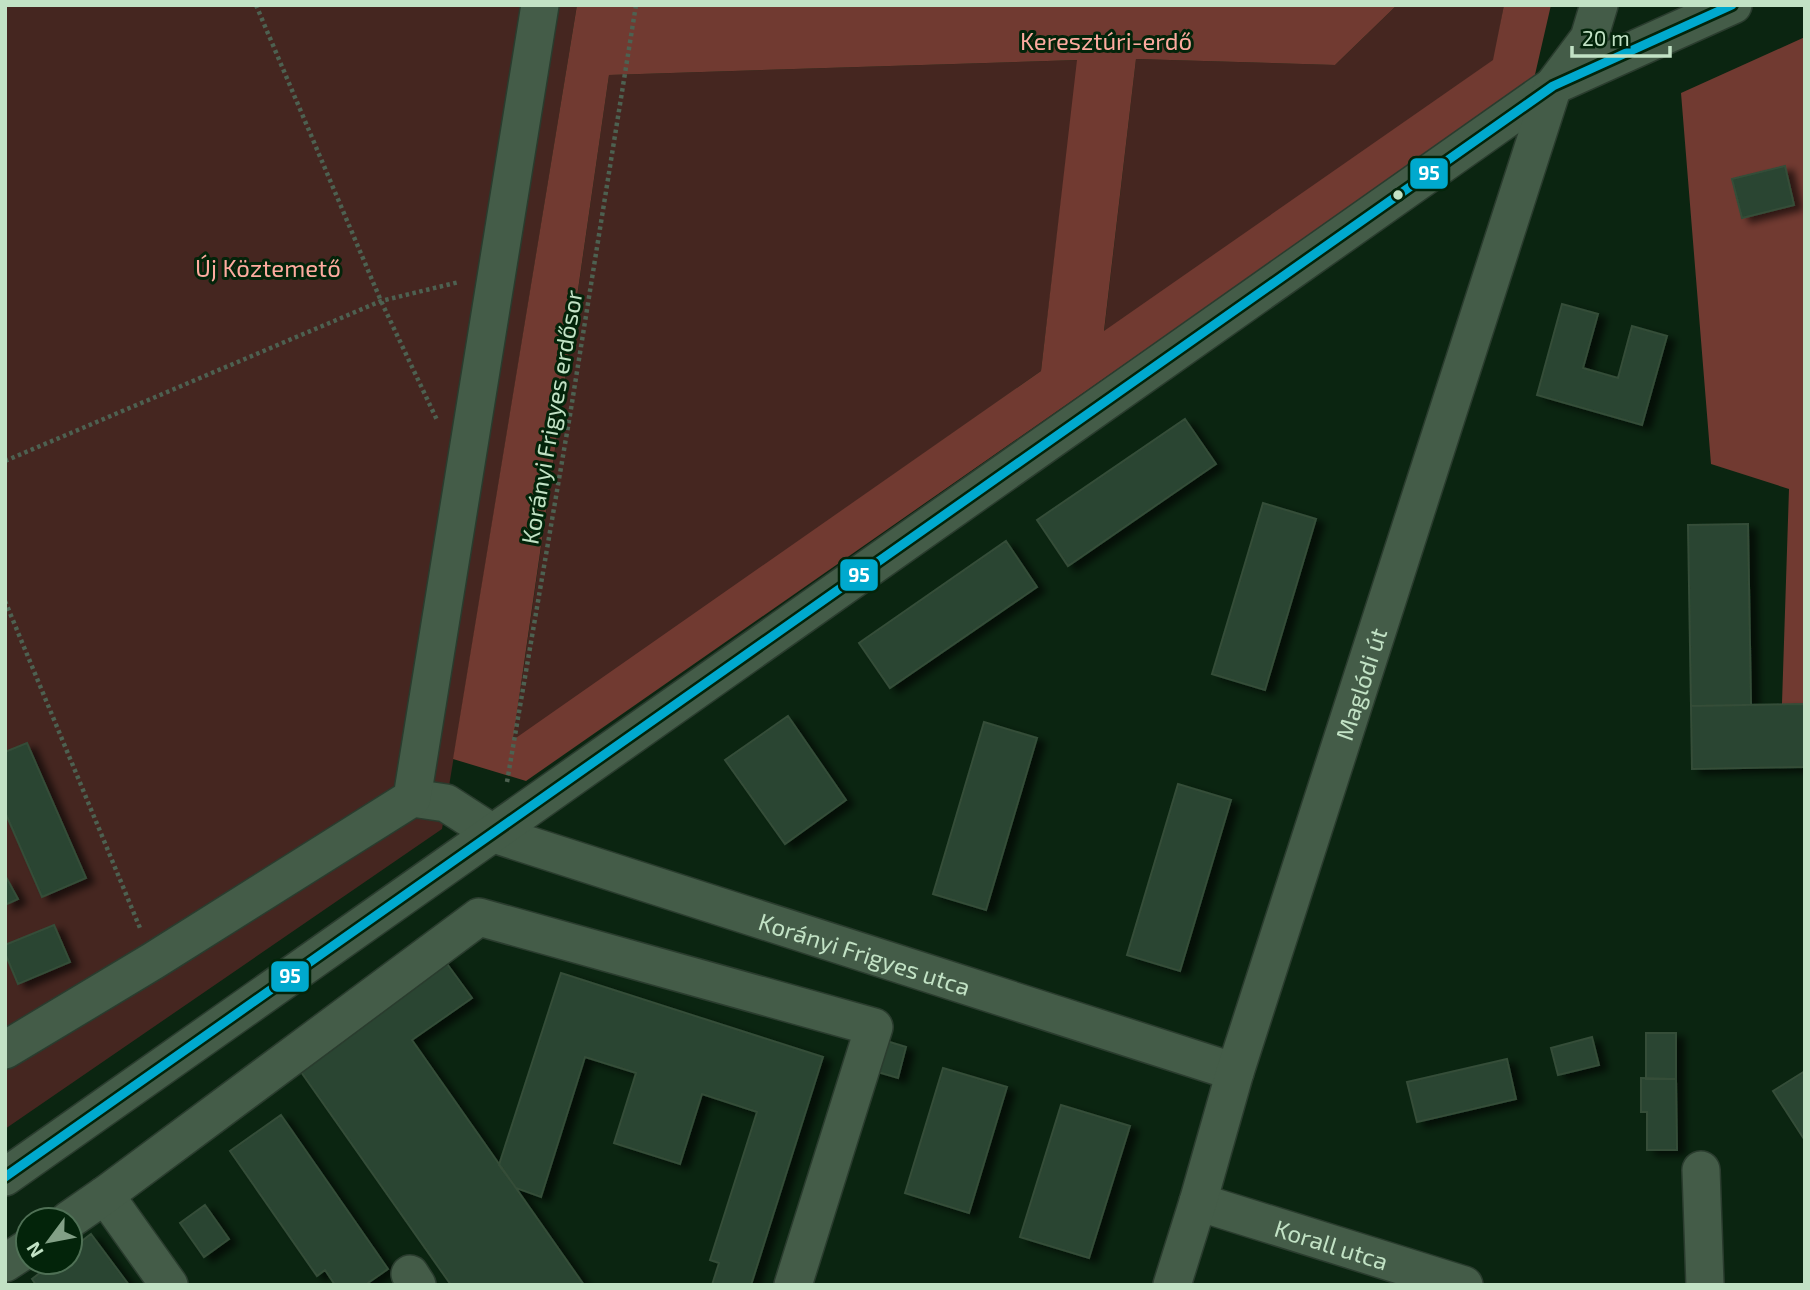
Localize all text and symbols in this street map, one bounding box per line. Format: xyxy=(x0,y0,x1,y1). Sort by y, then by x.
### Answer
scale bar xyxy=(1572,14,1670,58)
text: 20 m xyxy=(1582,25,1630,50)
park label: Keresztúri-erdő xyxy=(1020,26,1192,55)
line badge: 95 xyxy=(1409,157,1449,190)
text: 95 xyxy=(1418,161,1440,184)
unlabelled marker xyxy=(1391,188,1405,202)
park label: Új Köztemető xyxy=(195,253,341,282)
street label: Korányi Frigyes erdősor xyxy=(514,287,588,546)
line badge: 95 xyxy=(839,558,879,592)
text: 95 xyxy=(848,563,870,586)
street label: Maglódi út xyxy=(1329,624,1392,744)
street label: Korányi Frigyes utca xyxy=(755,906,974,1001)
line badge: 95 xyxy=(270,960,310,993)
text: 95 xyxy=(279,964,301,987)
north arrow xyxy=(14,1206,84,1276)
street label: Korall utca xyxy=(1271,1212,1392,1275)
text: N xyxy=(21,1238,48,1262)

